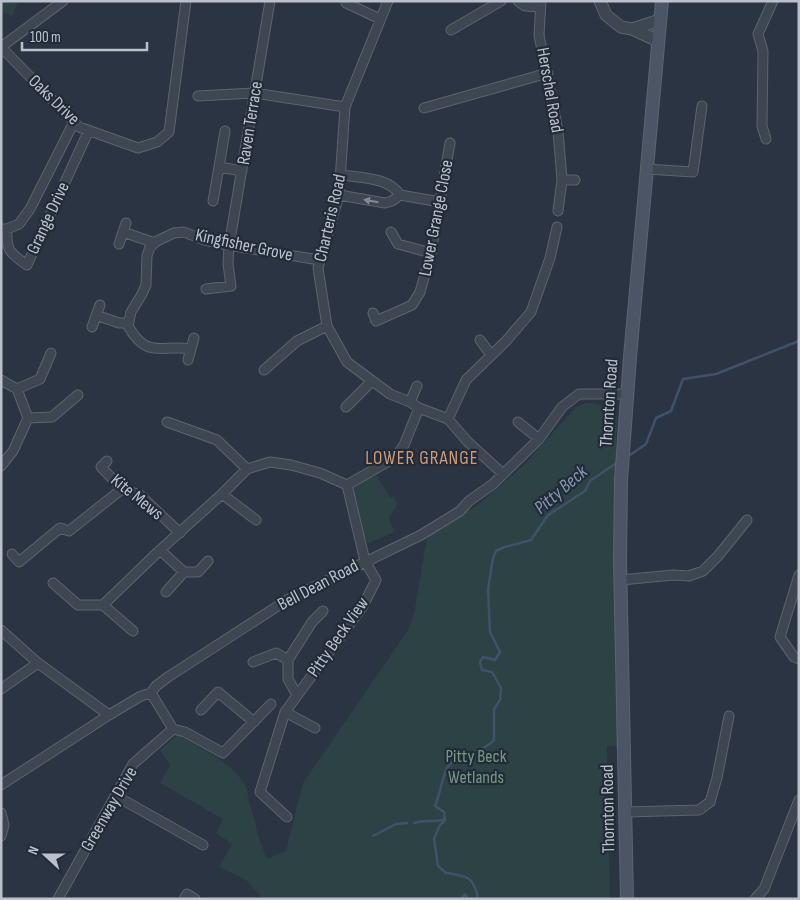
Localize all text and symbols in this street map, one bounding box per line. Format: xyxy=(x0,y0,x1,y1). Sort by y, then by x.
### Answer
scale bar xyxy=(22,20,148,52)
text: 100 m xyxy=(30,28,61,47)
street label: Herschel Road xyxy=(532,46,568,134)
street label: Oaks Drive xyxy=(24,71,84,129)
street label: Raven Terrace xyxy=(233,80,267,166)
street label: Lower Grange Close xyxy=(414,158,458,278)
street label: Charteris Road xyxy=(310,172,350,264)
street label: Grange Drive xyxy=(22,179,74,257)
one-way arrow xyxy=(363,197,378,205)
street label: Kingfisher Grove xyxy=(193,224,295,266)
street label: Thornton Road xyxy=(595,358,623,448)
district label: LOWER GRANGE xyxy=(365,447,479,470)
water label: Pitty Beck xyxy=(530,460,593,519)
street label: Kite Mews xyxy=(107,470,167,524)
street label: Bell Dean Road xyxy=(274,555,362,615)
street label: Pitty Beck View xyxy=(303,593,373,681)
park label: Pitty Beck Wetlands xyxy=(445,746,507,788)
street label: Greenway Drive xyxy=(76,763,142,855)
street label: Thornton Road xyxy=(597,764,619,854)
north arrow xyxy=(20,830,70,880)
text: N xyxy=(24,844,43,857)

